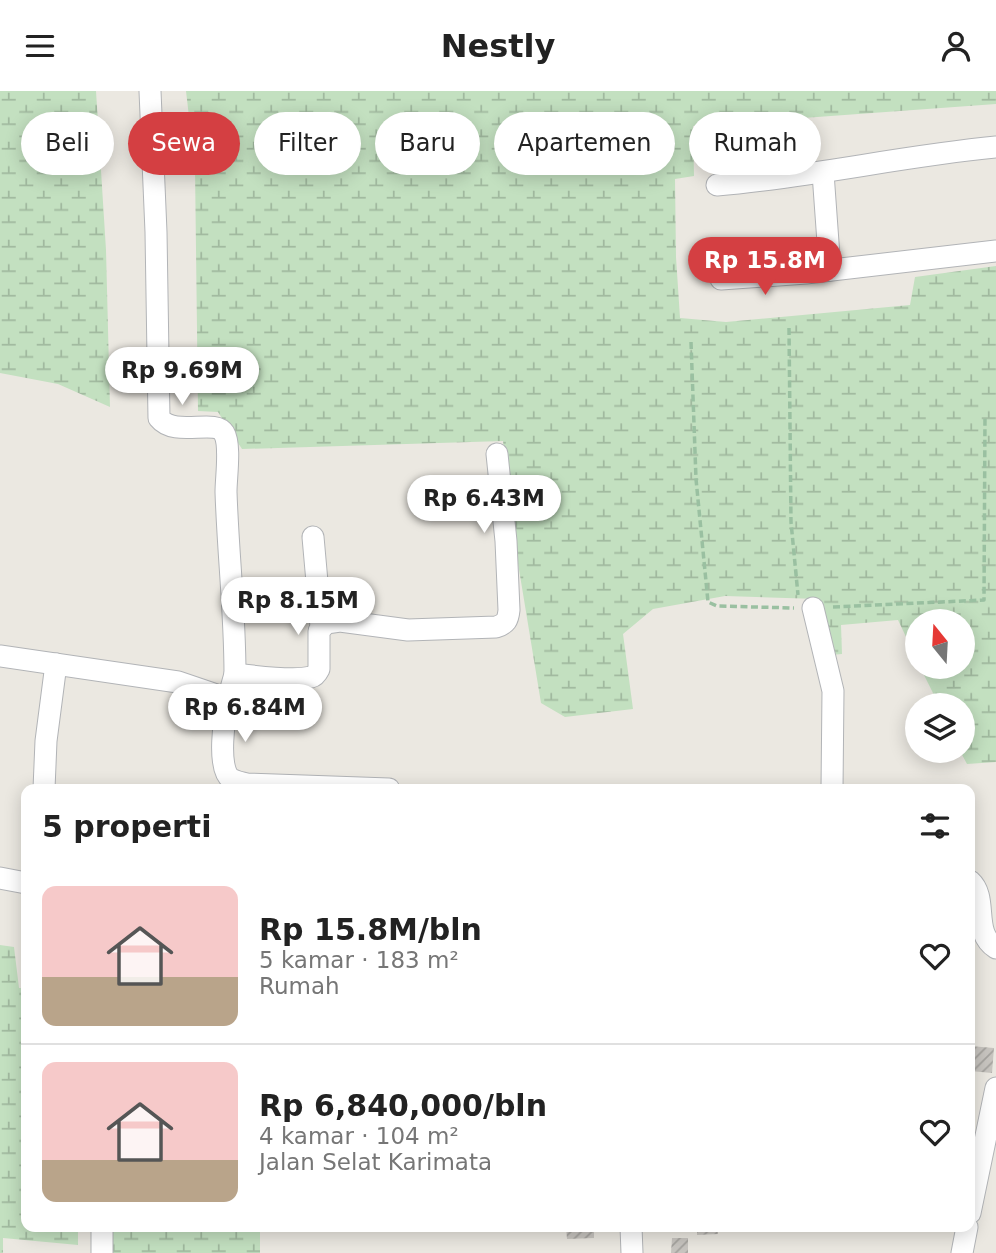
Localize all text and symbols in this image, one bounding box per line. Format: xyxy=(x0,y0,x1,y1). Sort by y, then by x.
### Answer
icon: menu xyxy=(21,27,59,65)
text: Nestly xyxy=(441,27,555,65)
icon: person xyxy=(937,27,975,65)
chip: Beli xyxy=(21,112,114,175)
chip: Sewa xyxy=(128,112,240,175)
chip: Filter xyxy=(254,112,361,175)
chip: Baru xyxy=(375,112,480,175)
chip: Apartemen xyxy=(494,112,675,175)
chip: Rumah xyxy=(689,112,821,175)
pin: Rp 15.8M xyxy=(693,237,837,297)
text: Rp 15.8M xyxy=(704,247,826,273)
pin: Rp 9.69M xyxy=(110,347,254,407)
text: Rp 9.69M xyxy=(121,357,243,383)
pin: Rp 6.43M xyxy=(412,475,556,535)
text: Rp 6.43M xyxy=(423,485,545,511)
pin: Rp 8.15M xyxy=(226,577,370,637)
text: Rp 8.15M xyxy=(237,587,359,613)
north arrow xyxy=(905,609,975,679)
map controls xyxy=(905,609,975,763)
pin: Rp 6.84M xyxy=(173,685,317,744)
button: layers xyxy=(905,693,975,763)
text: Rp 6.84M xyxy=(184,694,306,720)
icon: filters xyxy=(916,807,954,845)
text: 5 properti xyxy=(42,809,211,844)
text: Rp 15.8M/bln xyxy=(259,912,482,947)
icon: home xyxy=(98,914,182,998)
icon: heart xyxy=(916,937,954,975)
text: 5 kamar · 183 m² xyxy=(259,947,459,973)
text: Rumah xyxy=(259,973,340,999)
text: Rp 6,840,000/bln xyxy=(259,1088,547,1123)
icon: home xyxy=(98,1090,182,1174)
icon: heart xyxy=(916,1113,954,1151)
text: 4 kamar · 104 m² xyxy=(259,1123,459,1149)
text: Jalan Selat Karimata xyxy=(259,1149,492,1175)

